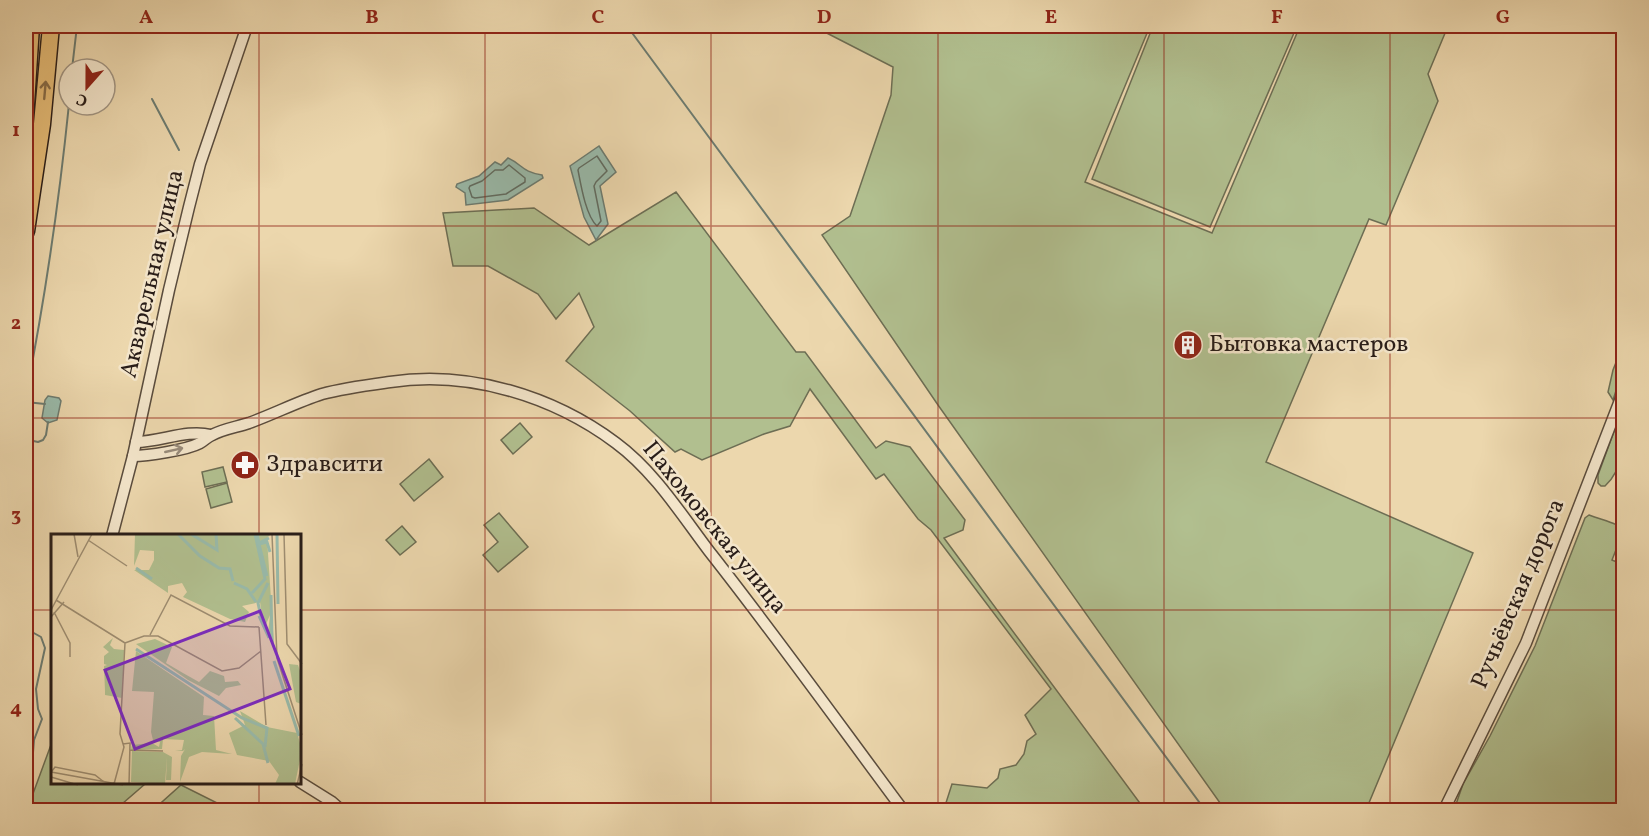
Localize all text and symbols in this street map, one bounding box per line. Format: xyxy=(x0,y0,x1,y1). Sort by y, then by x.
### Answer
text: A xyxy=(139,4,153,32)
text: B xyxy=(365,4,379,32)
text: C xyxy=(592,4,605,32)
text: D xyxy=(817,4,831,32)
text: E xyxy=(1045,4,1057,32)
text: F xyxy=(1271,4,1283,32)
text: G xyxy=(1496,4,1510,32)
north arrow xyxy=(57,57,117,117)
one-way arrow xyxy=(40,81,51,101)
text: С xyxy=(74,87,91,111)
text: 1 xyxy=(12,117,20,145)
street label: Акварельная улица xyxy=(112,166,194,382)
text: 2 xyxy=(11,310,21,338)
place label: Бытовка мастеров xyxy=(1209,328,1408,362)
building icon: Бытовка мастеров xyxy=(1172,329,1204,361)
street label: Пахомовская улица xyxy=(633,434,795,622)
one-way arrow xyxy=(163,444,183,455)
place label: Здравсити xyxy=(266,448,383,482)
pharmacy icon: Здравсити xyxy=(229,449,261,481)
street label: Ручьёвская дорога xyxy=(1464,494,1574,694)
text: 3 xyxy=(11,502,21,530)
inset map xyxy=(51,534,302,785)
text: 4 xyxy=(10,695,22,723)

